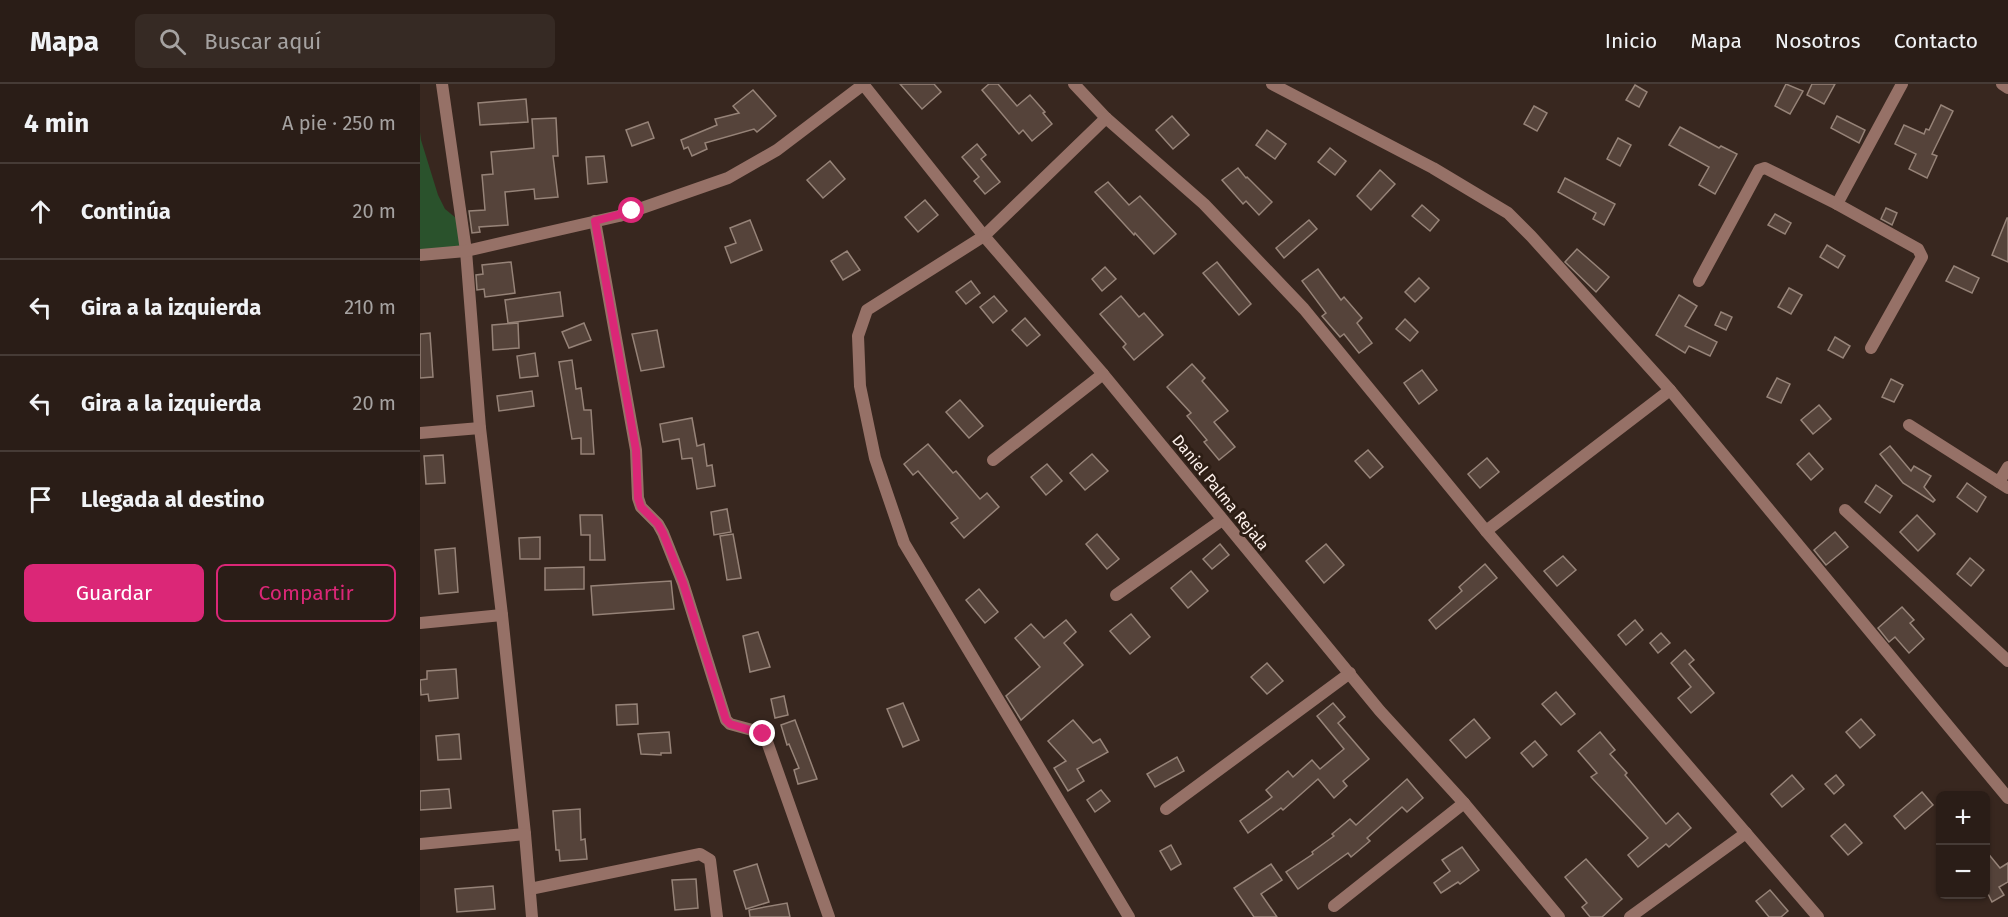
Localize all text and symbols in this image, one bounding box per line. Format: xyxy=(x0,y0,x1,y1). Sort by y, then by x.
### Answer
search box xyxy=(135,14,555,68)
text: Mapa xyxy=(30,25,99,58)
icon: search xyxy=(156,25,189,58)
text: Buscar aquí xyxy=(204,28,321,55)
text: Inicio xyxy=(1605,28,1657,54)
text: Mapa xyxy=(1690,28,1742,54)
text: Nosotros xyxy=(1775,28,1861,54)
text: Contacto xyxy=(1894,28,1978,54)
text: 4 min xyxy=(24,108,89,139)
text: A pie · 250 m xyxy=(282,111,396,135)
icon: ahead xyxy=(24,195,57,228)
route start xyxy=(618,197,644,223)
text: Continúa xyxy=(81,198,171,225)
text: 20 m xyxy=(353,199,396,223)
icon: left xyxy=(24,291,57,324)
text: Gira a la izquierda xyxy=(81,294,261,321)
text: 210 m xyxy=(344,295,396,319)
icon: left xyxy=(24,387,57,420)
text: Gira a la izquierda xyxy=(81,390,261,417)
text: 20 m xyxy=(353,391,396,415)
street label: Daniel Palma Rejala xyxy=(1168,431,1273,554)
icon: arrive xyxy=(24,483,57,516)
text: Llegada al destino xyxy=(81,486,265,513)
button: Guardar xyxy=(24,564,204,622)
button: Compartir xyxy=(216,564,396,622)
route end xyxy=(749,720,775,746)
map controls xyxy=(1936,791,1990,899)
button: + xyxy=(1936,791,1990,845)
button: − xyxy=(1936,845,1990,899)

